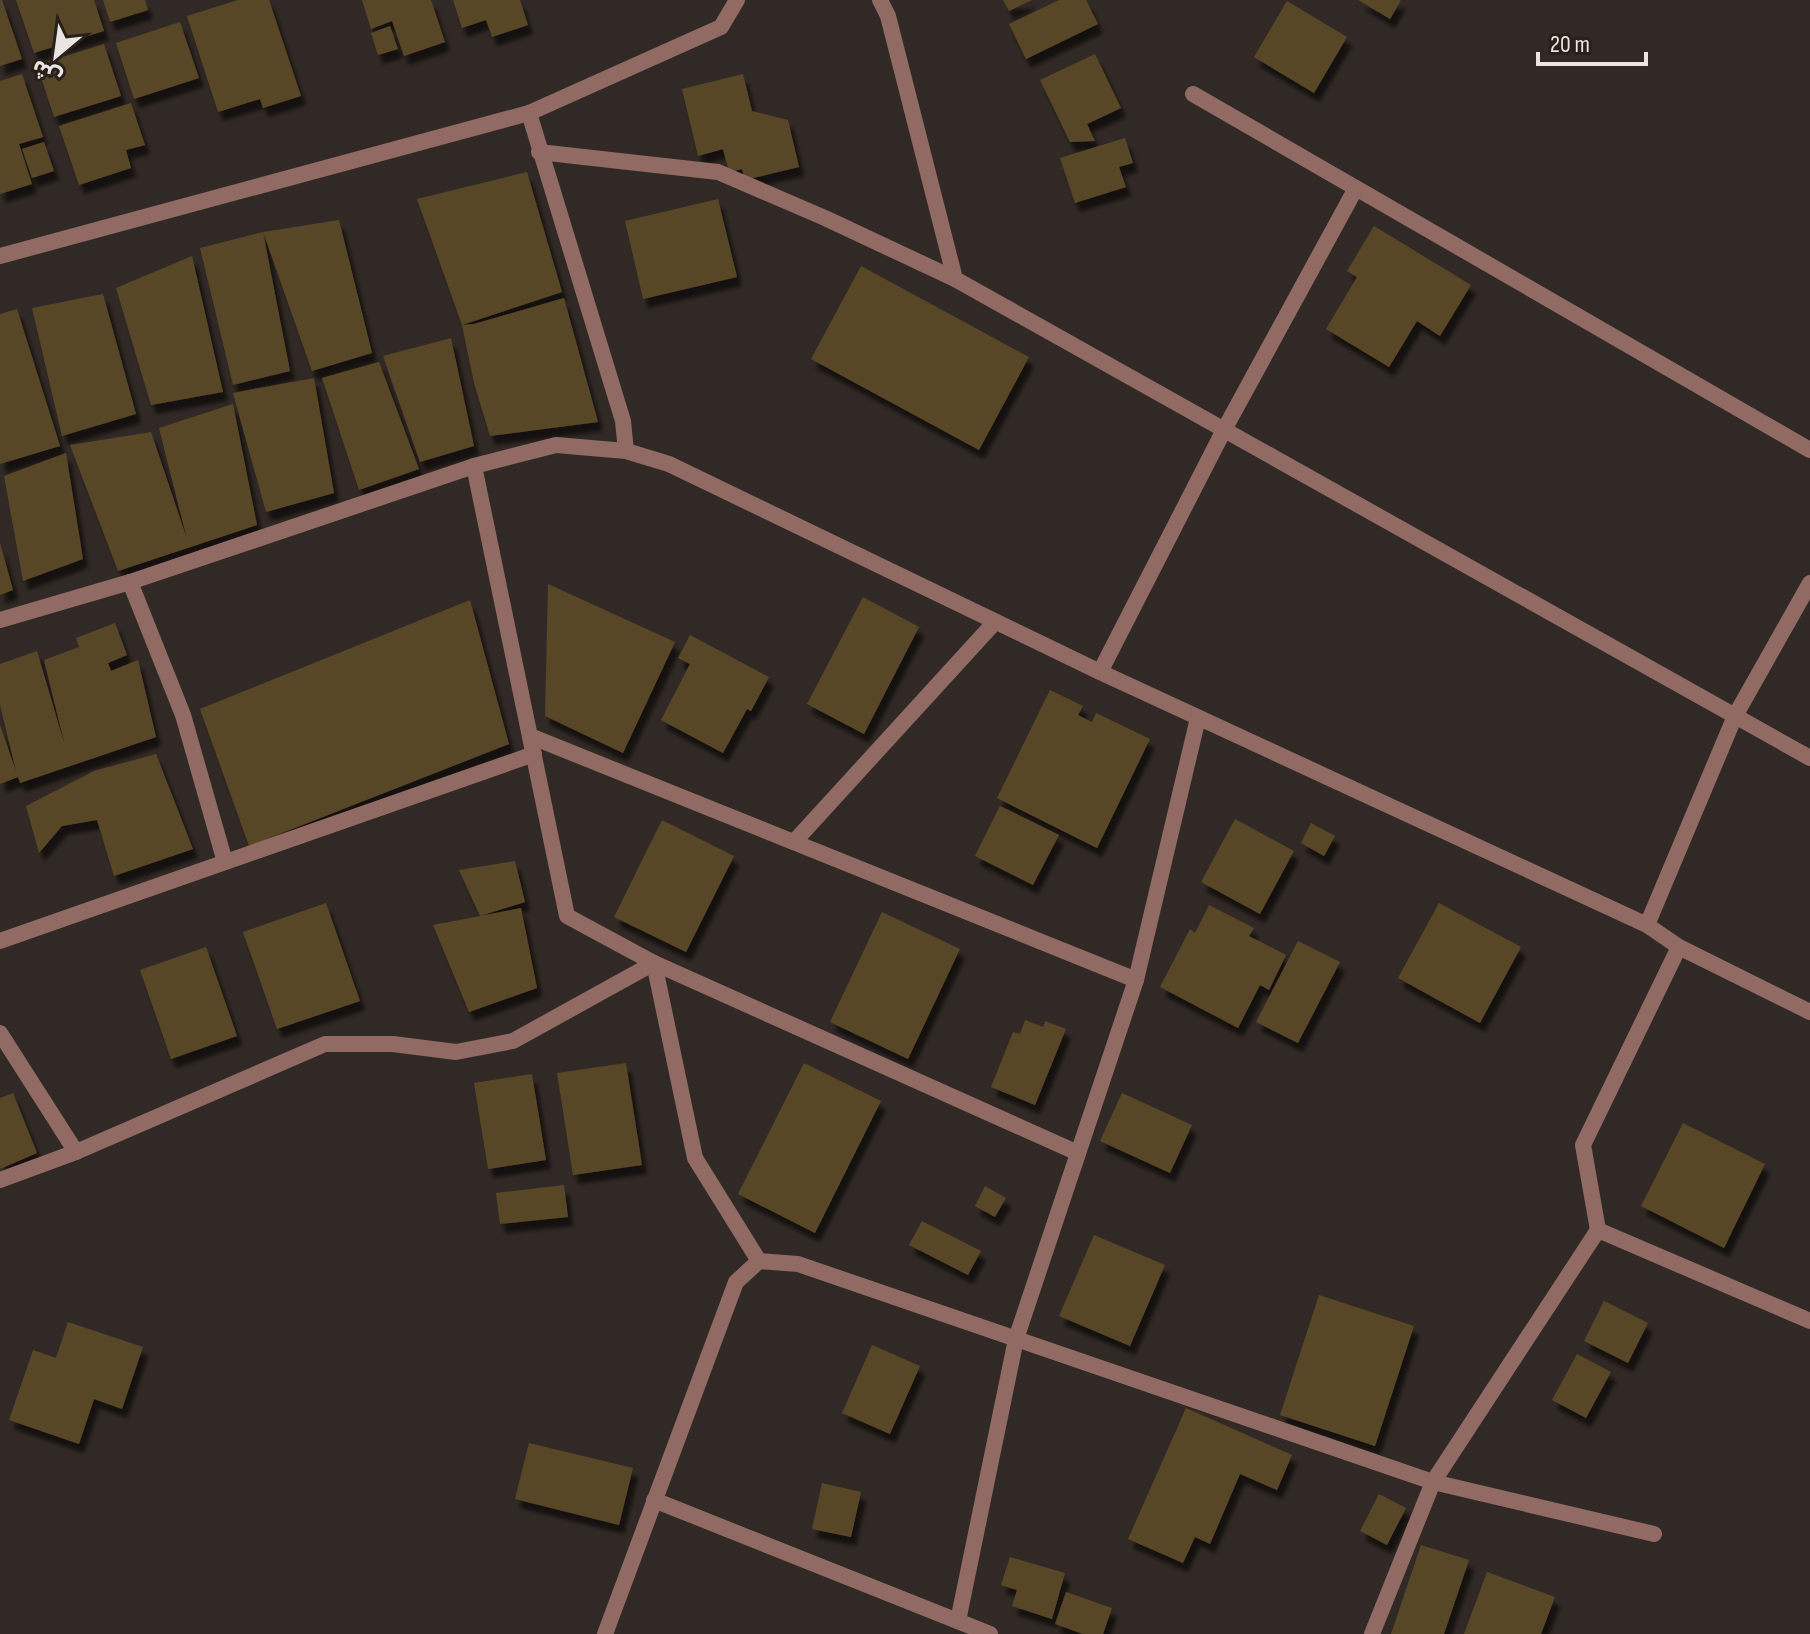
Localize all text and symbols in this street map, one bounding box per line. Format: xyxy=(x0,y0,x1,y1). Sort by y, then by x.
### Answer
north arrow xyxy=(16,16,96,96)
scale bar xyxy=(1538,16,1646,66)
text: 20 m xyxy=(1550,30,1590,59)
text: ش xyxy=(27,53,67,91)

